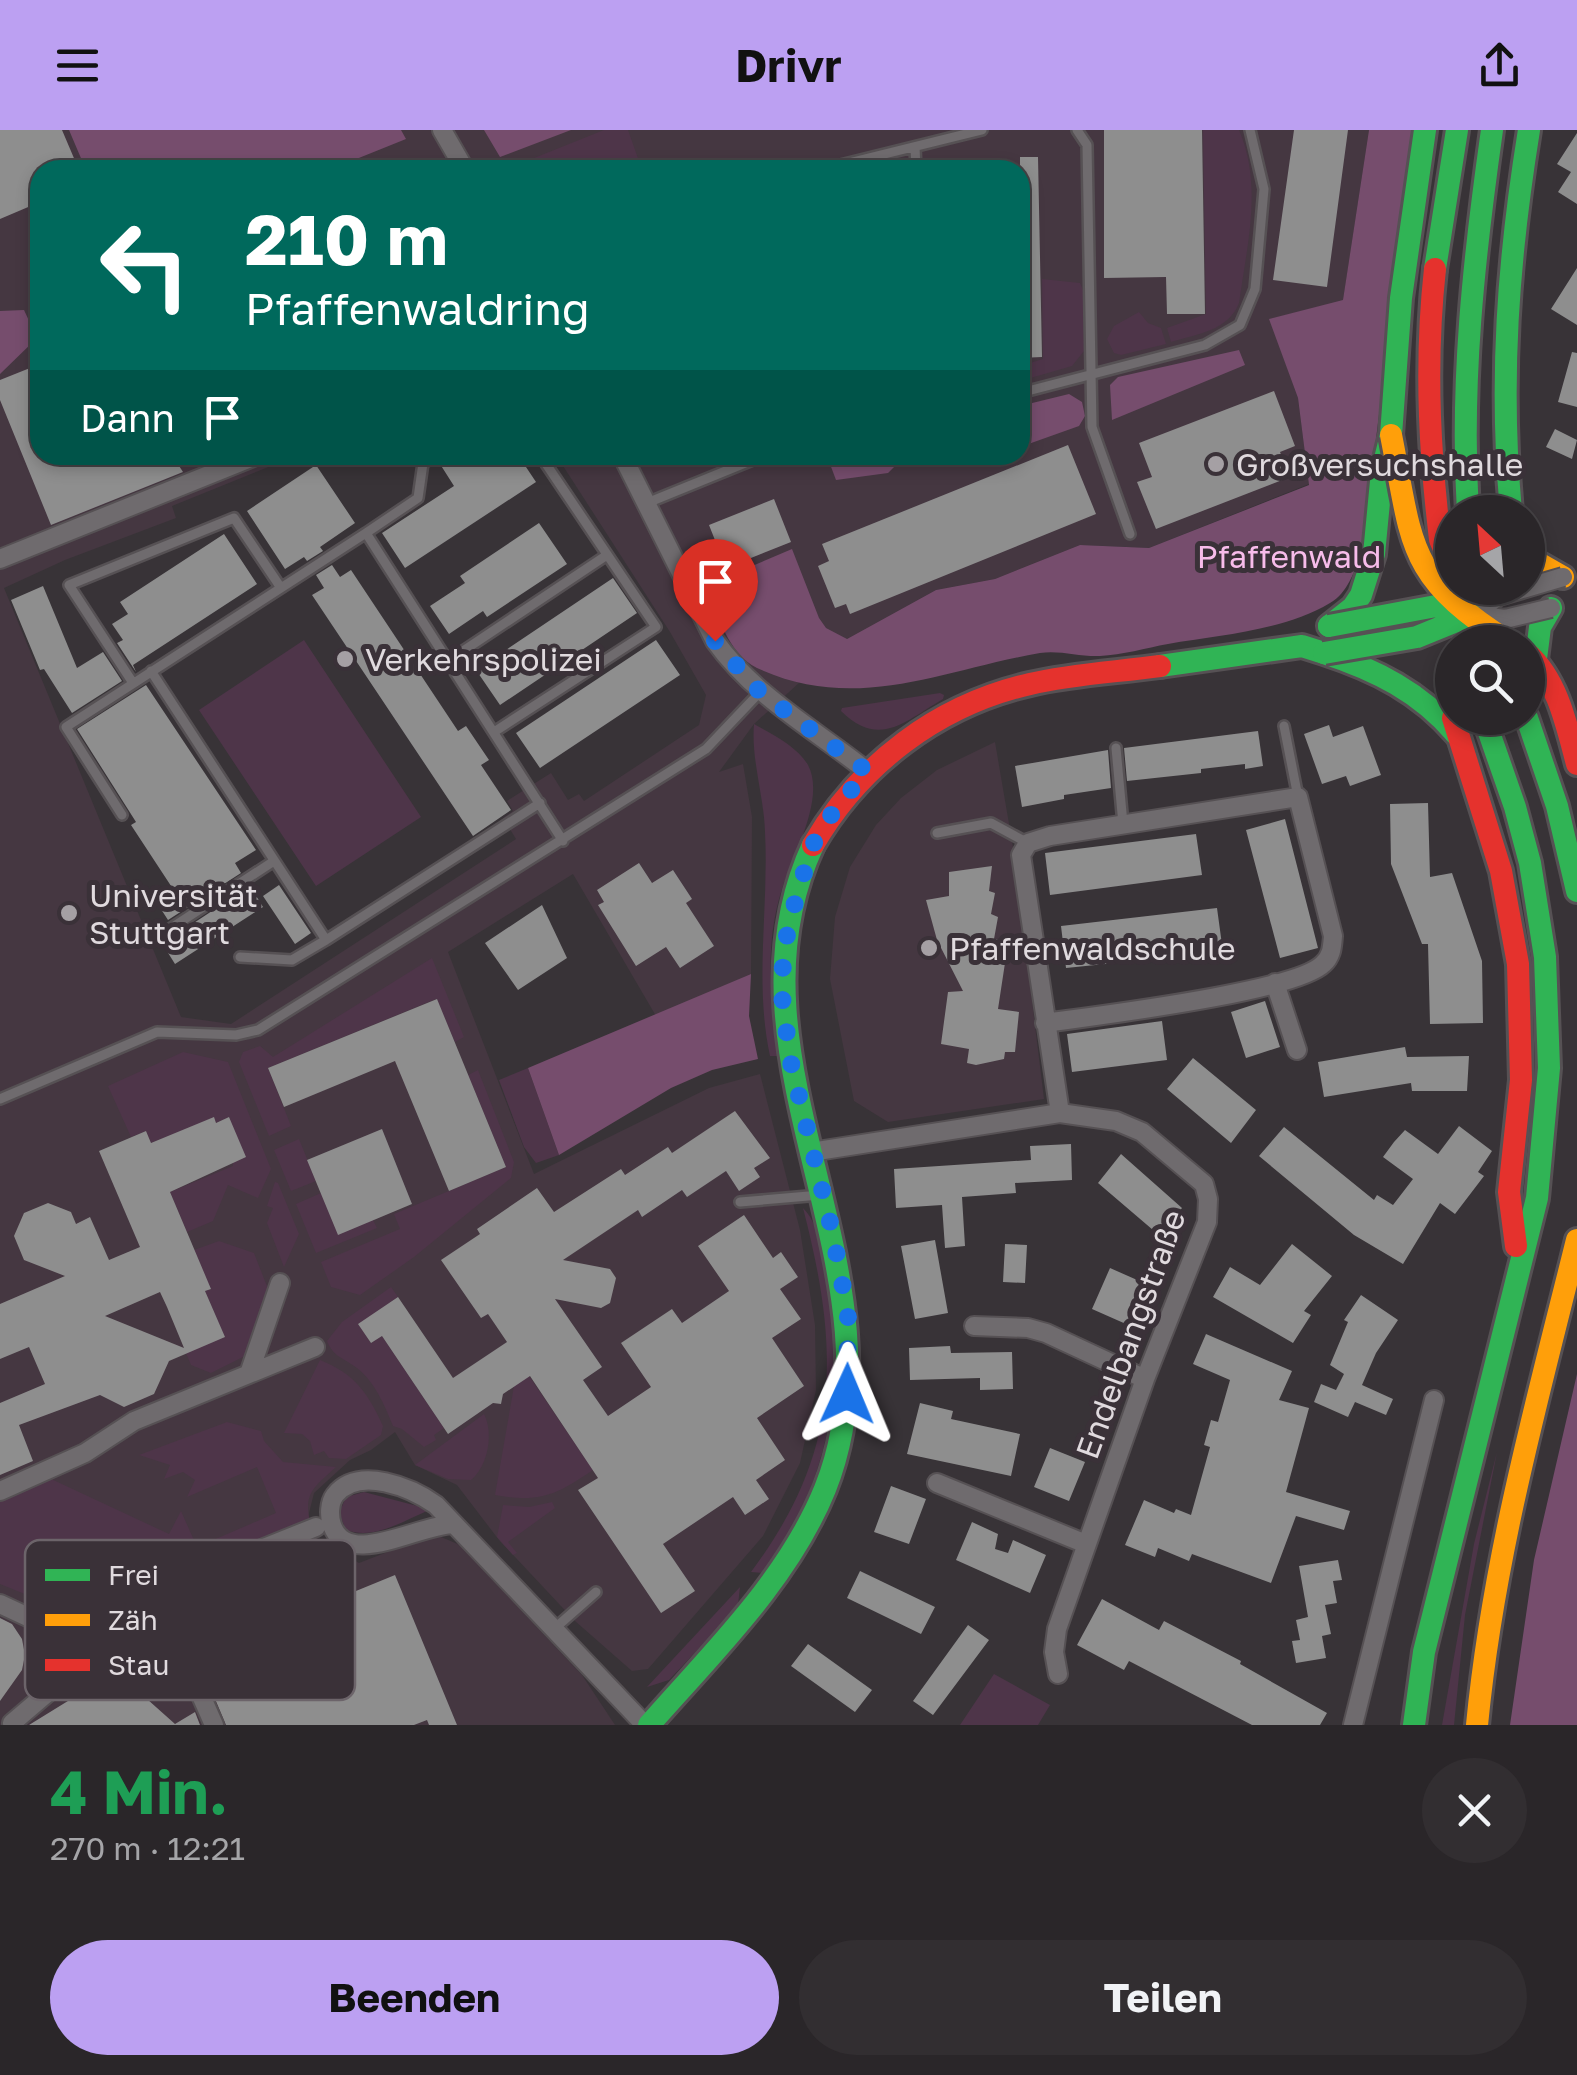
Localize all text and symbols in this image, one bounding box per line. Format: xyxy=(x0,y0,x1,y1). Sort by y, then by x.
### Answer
icon: menu xyxy=(50,38,105,93)
text: Drivr xyxy=(735,38,842,92)
icon: share xyxy=(1472,38,1527,93)
text: 210 m xyxy=(245,196,448,280)
icon: left xyxy=(80,200,210,330)
text: Pfaffenwaldring xyxy=(245,281,590,335)
icon: arrive xyxy=(195,390,250,445)
text: Dann xyxy=(80,395,175,440)
place label: Großversuchshalle xyxy=(1236,445,1523,483)
marker: Großversuchshalle xyxy=(1205,453,1227,475)
north arrow xyxy=(1435,495,1545,605)
map controls xyxy=(1435,495,1545,735)
park label: Pfaffenwald xyxy=(1197,537,1381,575)
pin xyxy=(673,539,758,642)
icon: arrive xyxy=(688,554,743,609)
button: search xyxy=(1435,625,1545,735)
place label: Verkehrspolizei xyxy=(365,640,602,678)
marker: Verkehrspolizei xyxy=(334,648,356,670)
place label: Universität Stuttgart xyxy=(89,876,258,951)
marker: Universität Stuttgart xyxy=(58,902,80,924)
place label: Pfaffenwaldschule xyxy=(949,929,1236,967)
marker: Pfaffenwaldschule xyxy=(918,937,940,959)
street label: Endelbangstraße xyxy=(1067,1204,1193,1464)
position arrow xyxy=(795,1342,899,1446)
legend xyxy=(25,1540,355,1700)
text: Frei xyxy=(108,1558,159,1591)
text: Zäh xyxy=(108,1603,158,1636)
text: Stau xyxy=(108,1648,169,1681)
text: 4 Min. xyxy=(50,1755,228,1827)
button: close xyxy=(1422,1758,1527,1863)
text: 270 m · 12:21 xyxy=(50,1829,245,1867)
button: Beenden xyxy=(50,1940,779,2055)
button: Teilen xyxy=(799,1940,1527,2055)

